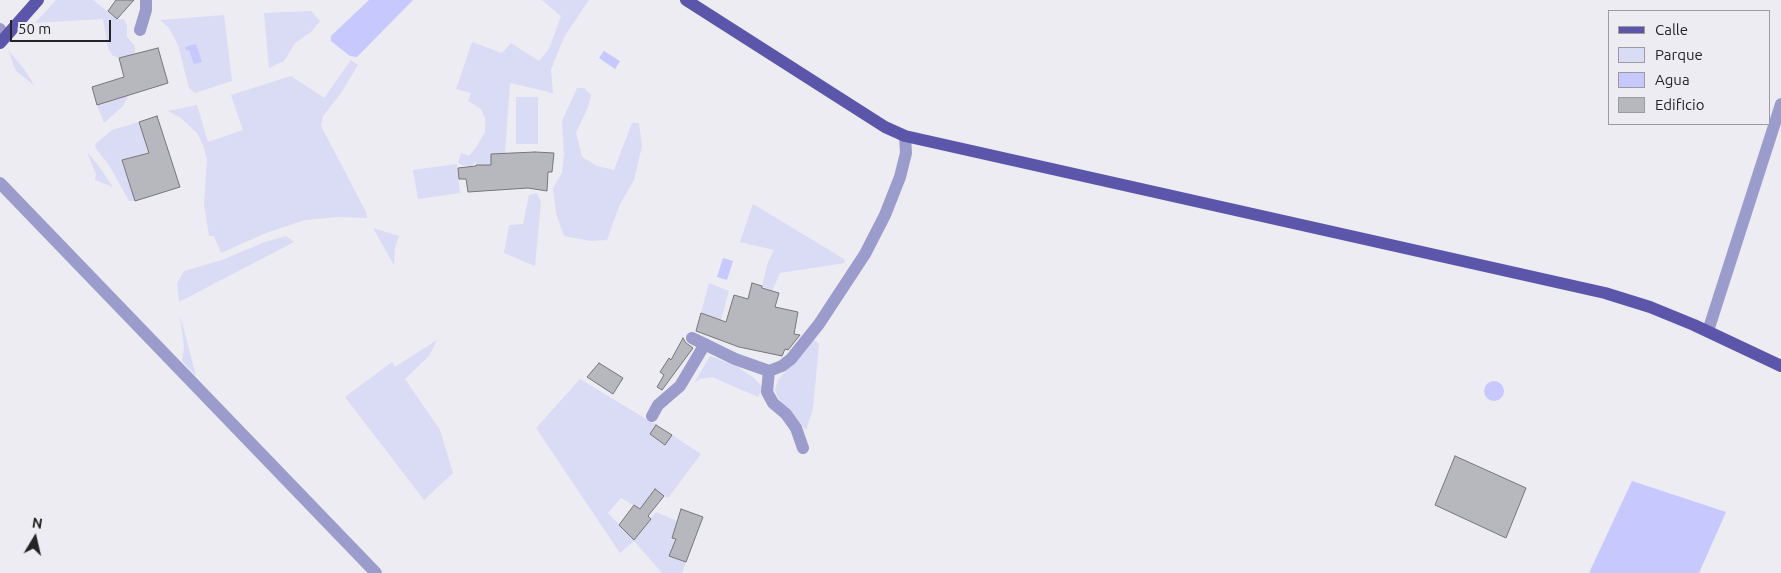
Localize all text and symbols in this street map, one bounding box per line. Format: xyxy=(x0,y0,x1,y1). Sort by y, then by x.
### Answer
scale bar xyxy=(12,10,114,42)
legend xyxy=(1608,10,1771,125)
text: 50 m xyxy=(18,20,51,37)
text: Calle xyxy=(1655,21,1688,38)
text: Parque xyxy=(1655,46,1703,63)
text: Agua xyxy=(1655,71,1690,88)
text: Edificio xyxy=(1655,96,1704,113)
north arrow xyxy=(10,513,60,563)
text: N xyxy=(31,514,44,532)

